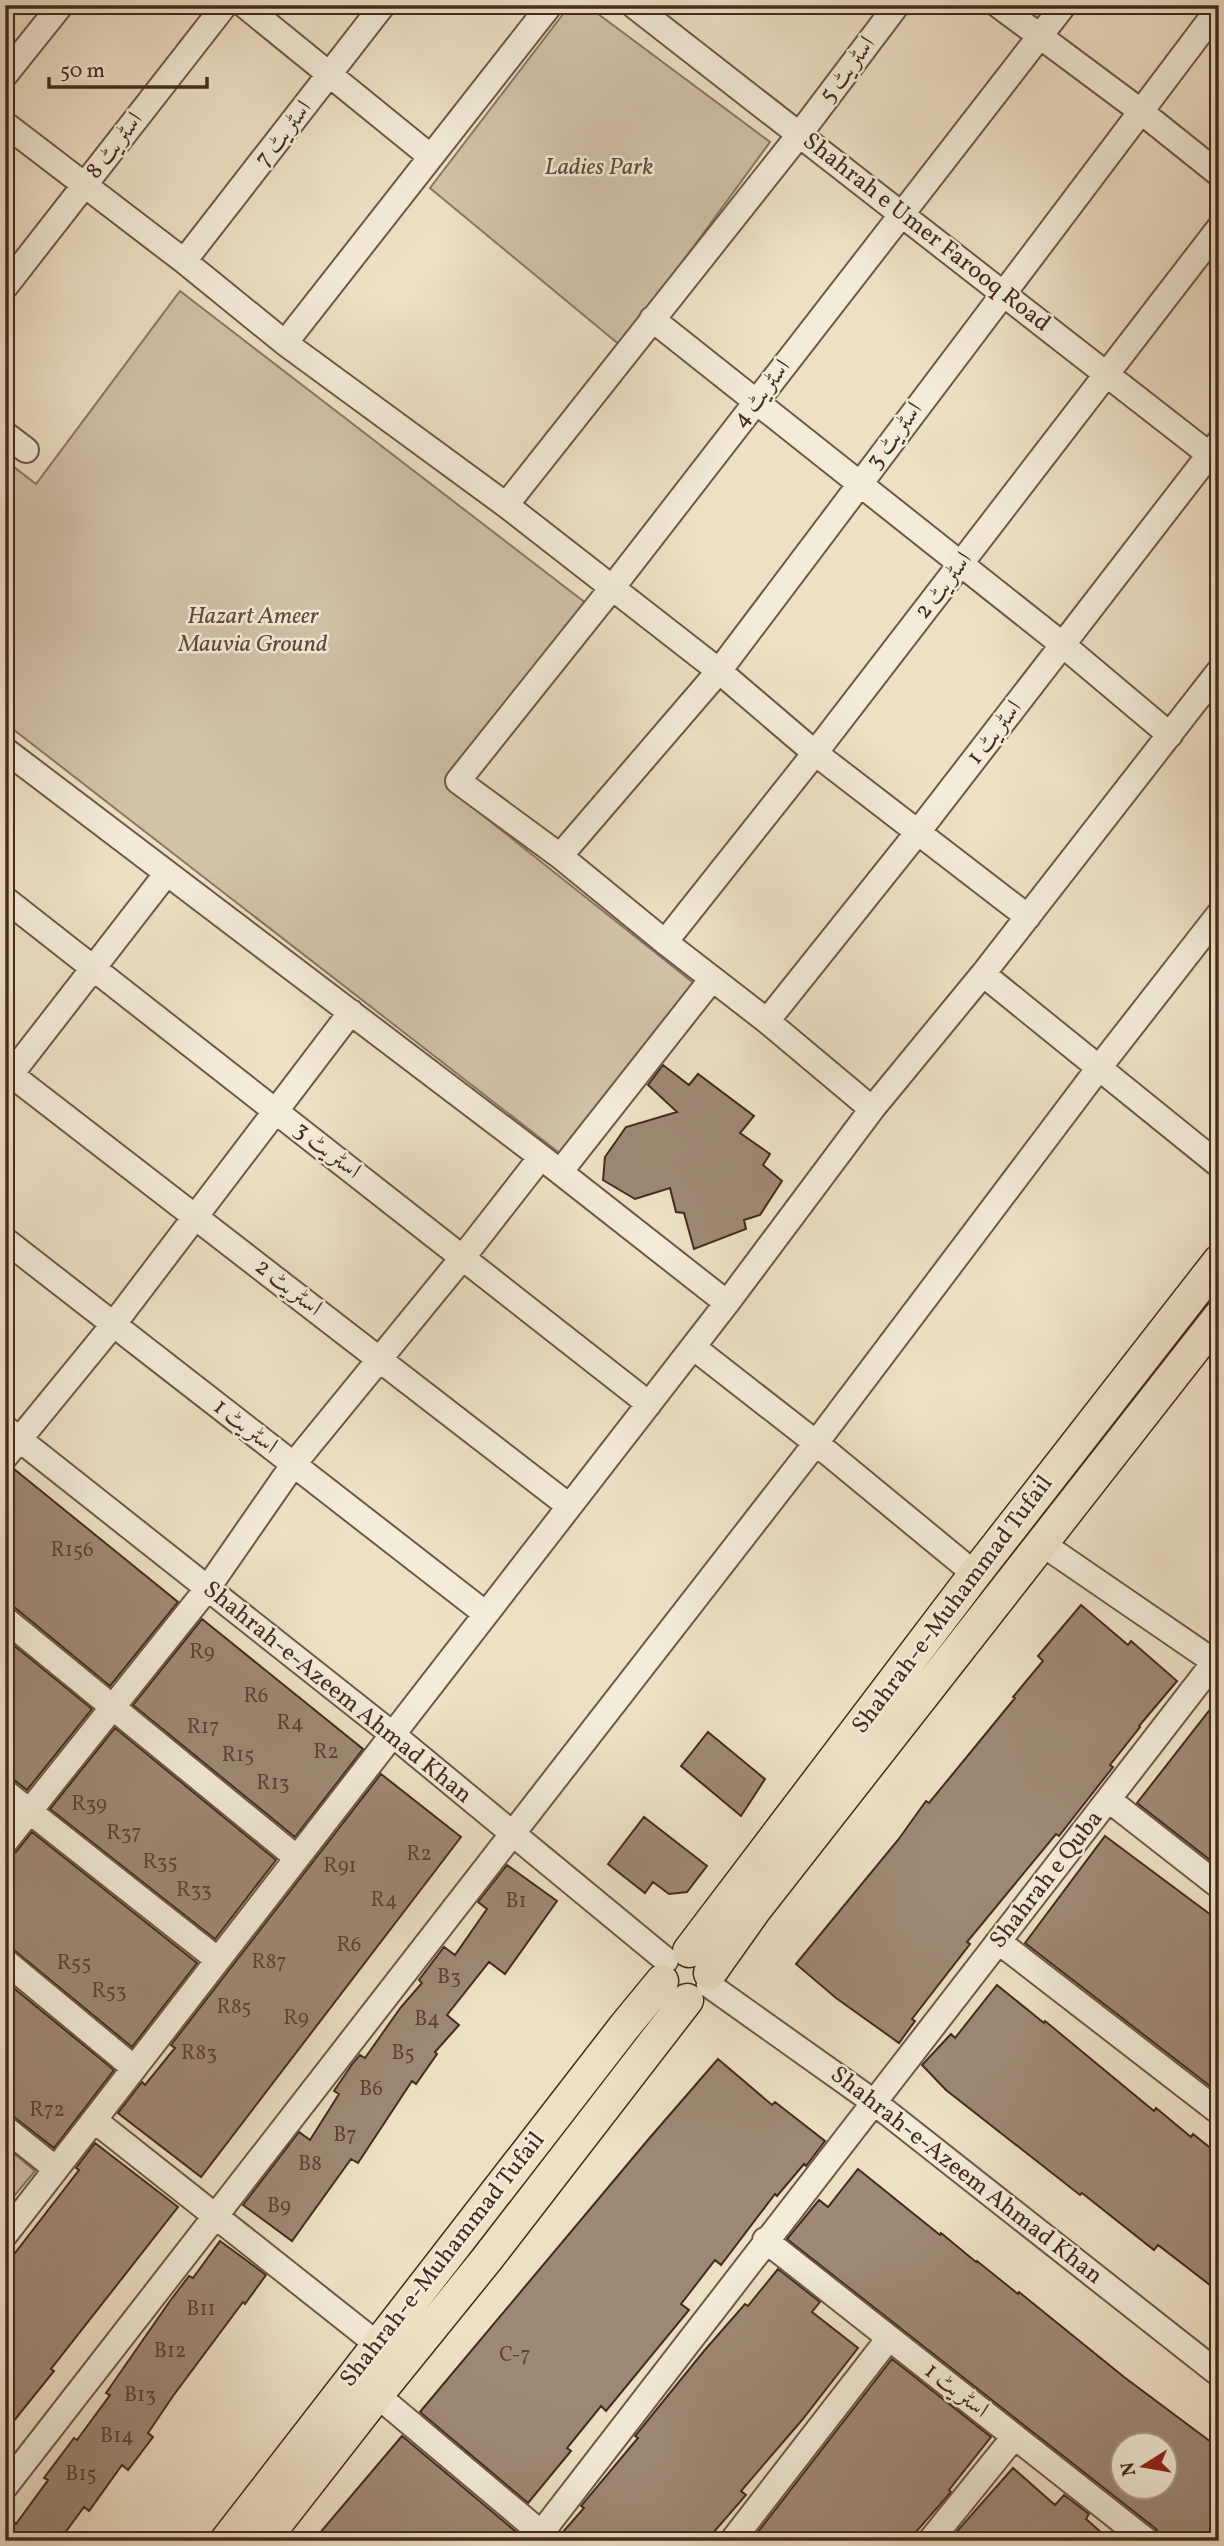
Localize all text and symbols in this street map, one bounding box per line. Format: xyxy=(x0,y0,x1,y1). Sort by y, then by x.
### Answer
street label: اسٹریٹ 5 xyxy=(812,29,884,111)
scale bar xyxy=(49,46,206,90)
text: 50 m xyxy=(60,57,105,86)
street label: اسٹریٹ 7 xyxy=(247,94,321,174)
street label: اسٹریٹ 8 xyxy=(78,105,152,187)
street label: Shahrah e Umer Farooq Road xyxy=(795,125,1057,341)
park label: Ladies Park xyxy=(545,151,653,185)
street label: اسٹریٹ 4 xyxy=(724,353,800,435)
street label: اسٹریٹ 3 xyxy=(858,395,932,477)
street label: اسٹریٹ 2 xyxy=(907,545,981,627)
park label: Hazart Ameer Mauvia Ground xyxy=(177,600,328,662)
street label: اسٹریٹ 1 xyxy=(959,693,1031,773)
street label: اسٹریٹ 3 xyxy=(286,1114,368,1188)
street label: اسٹریٹ 2 xyxy=(247,1251,329,1325)
street label: اسٹریٹ 1 xyxy=(205,1391,285,1463)
street label: Shahrah-e-Muhammad Tufail xyxy=(844,1469,1062,1741)
house number: R156 xyxy=(50,1536,94,1565)
street label: Shahrah-e-Azeem Ahmad Khan xyxy=(195,1574,479,1812)
house number: R9 xyxy=(189,1638,215,1667)
house number: R6 xyxy=(244,1682,269,1711)
house number: R4 xyxy=(277,1709,303,1738)
house number: R17 xyxy=(187,1713,219,1742)
house number: R2 xyxy=(313,1738,339,1767)
house number: R15 xyxy=(222,1741,254,1770)
house number: R13 xyxy=(256,1769,290,1798)
house number: R39 xyxy=(71,1790,107,1819)
street label: Shahrah e Quba xyxy=(982,1804,1112,1956)
house number: R37 xyxy=(106,1819,142,1848)
house number: R2 xyxy=(406,1840,432,1869)
house number: R35 xyxy=(142,1848,178,1877)
house number: R91 xyxy=(323,1852,357,1881)
house number: R33 xyxy=(176,1876,212,1905)
house number: R4 xyxy=(371,1886,397,1915)
house number: B1 xyxy=(505,1887,527,1916)
house number: R6 xyxy=(337,1931,362,1960)
house number: R87 xyxy=(251,1948,287,1977)
house number: R55 xyxy=(57,1949,91,1978)
house number: B3 xyxy=(437,1963,461,1992)
house number: R53 xyxy=(91,1977,127,2006)
house number: R85 xyxy=(217,1993,251,2022)
house number: R9 xyxy=(283,2004,309,2033)
house number: B4 xyxy=(414,2005,440,2034)
house number: R83 xyxy=(181,2039,217,2068)
house number: B5 xyxy=(391,2039,415,2068)
street label: Shahrah-e-Azeem Ahmad Khan xyxy=(823,2059,1109,2293)
house number: B6 xyxy=(359,2075,383,2104)
house number: R72 xyxy=(29,2096,65,2125)
house number: B7 xyxy=(333,2121,357,2150)
street label: Shahrah-e-Muhammad Tufail xyxy=(332,2125,554,2395)
house number: B8 xyxy=(298,2150,322,2179)
house number: B9 xyxy=(267,2192,291,2221)
house number: B11 xyxy=(186,2295,216,2324)
house number: B12 xyxy=(154,2337,186,2366)
house number: C-7 xyxy=(499,2341,531,2370)
street label: اسٹریٹ 1 xyxy=(916,2355,996,2427)
house number: B13 xyxy=(124,2381,156,2410)
house number: B14 xyxy=(100,2422,134,2451)
north arrow xyxy=(1108,2430,1178,2500)
text: N xyxy=(1115,2459,1143,2478)
house number: B15 xyxy=(65,2460,97,2489)

